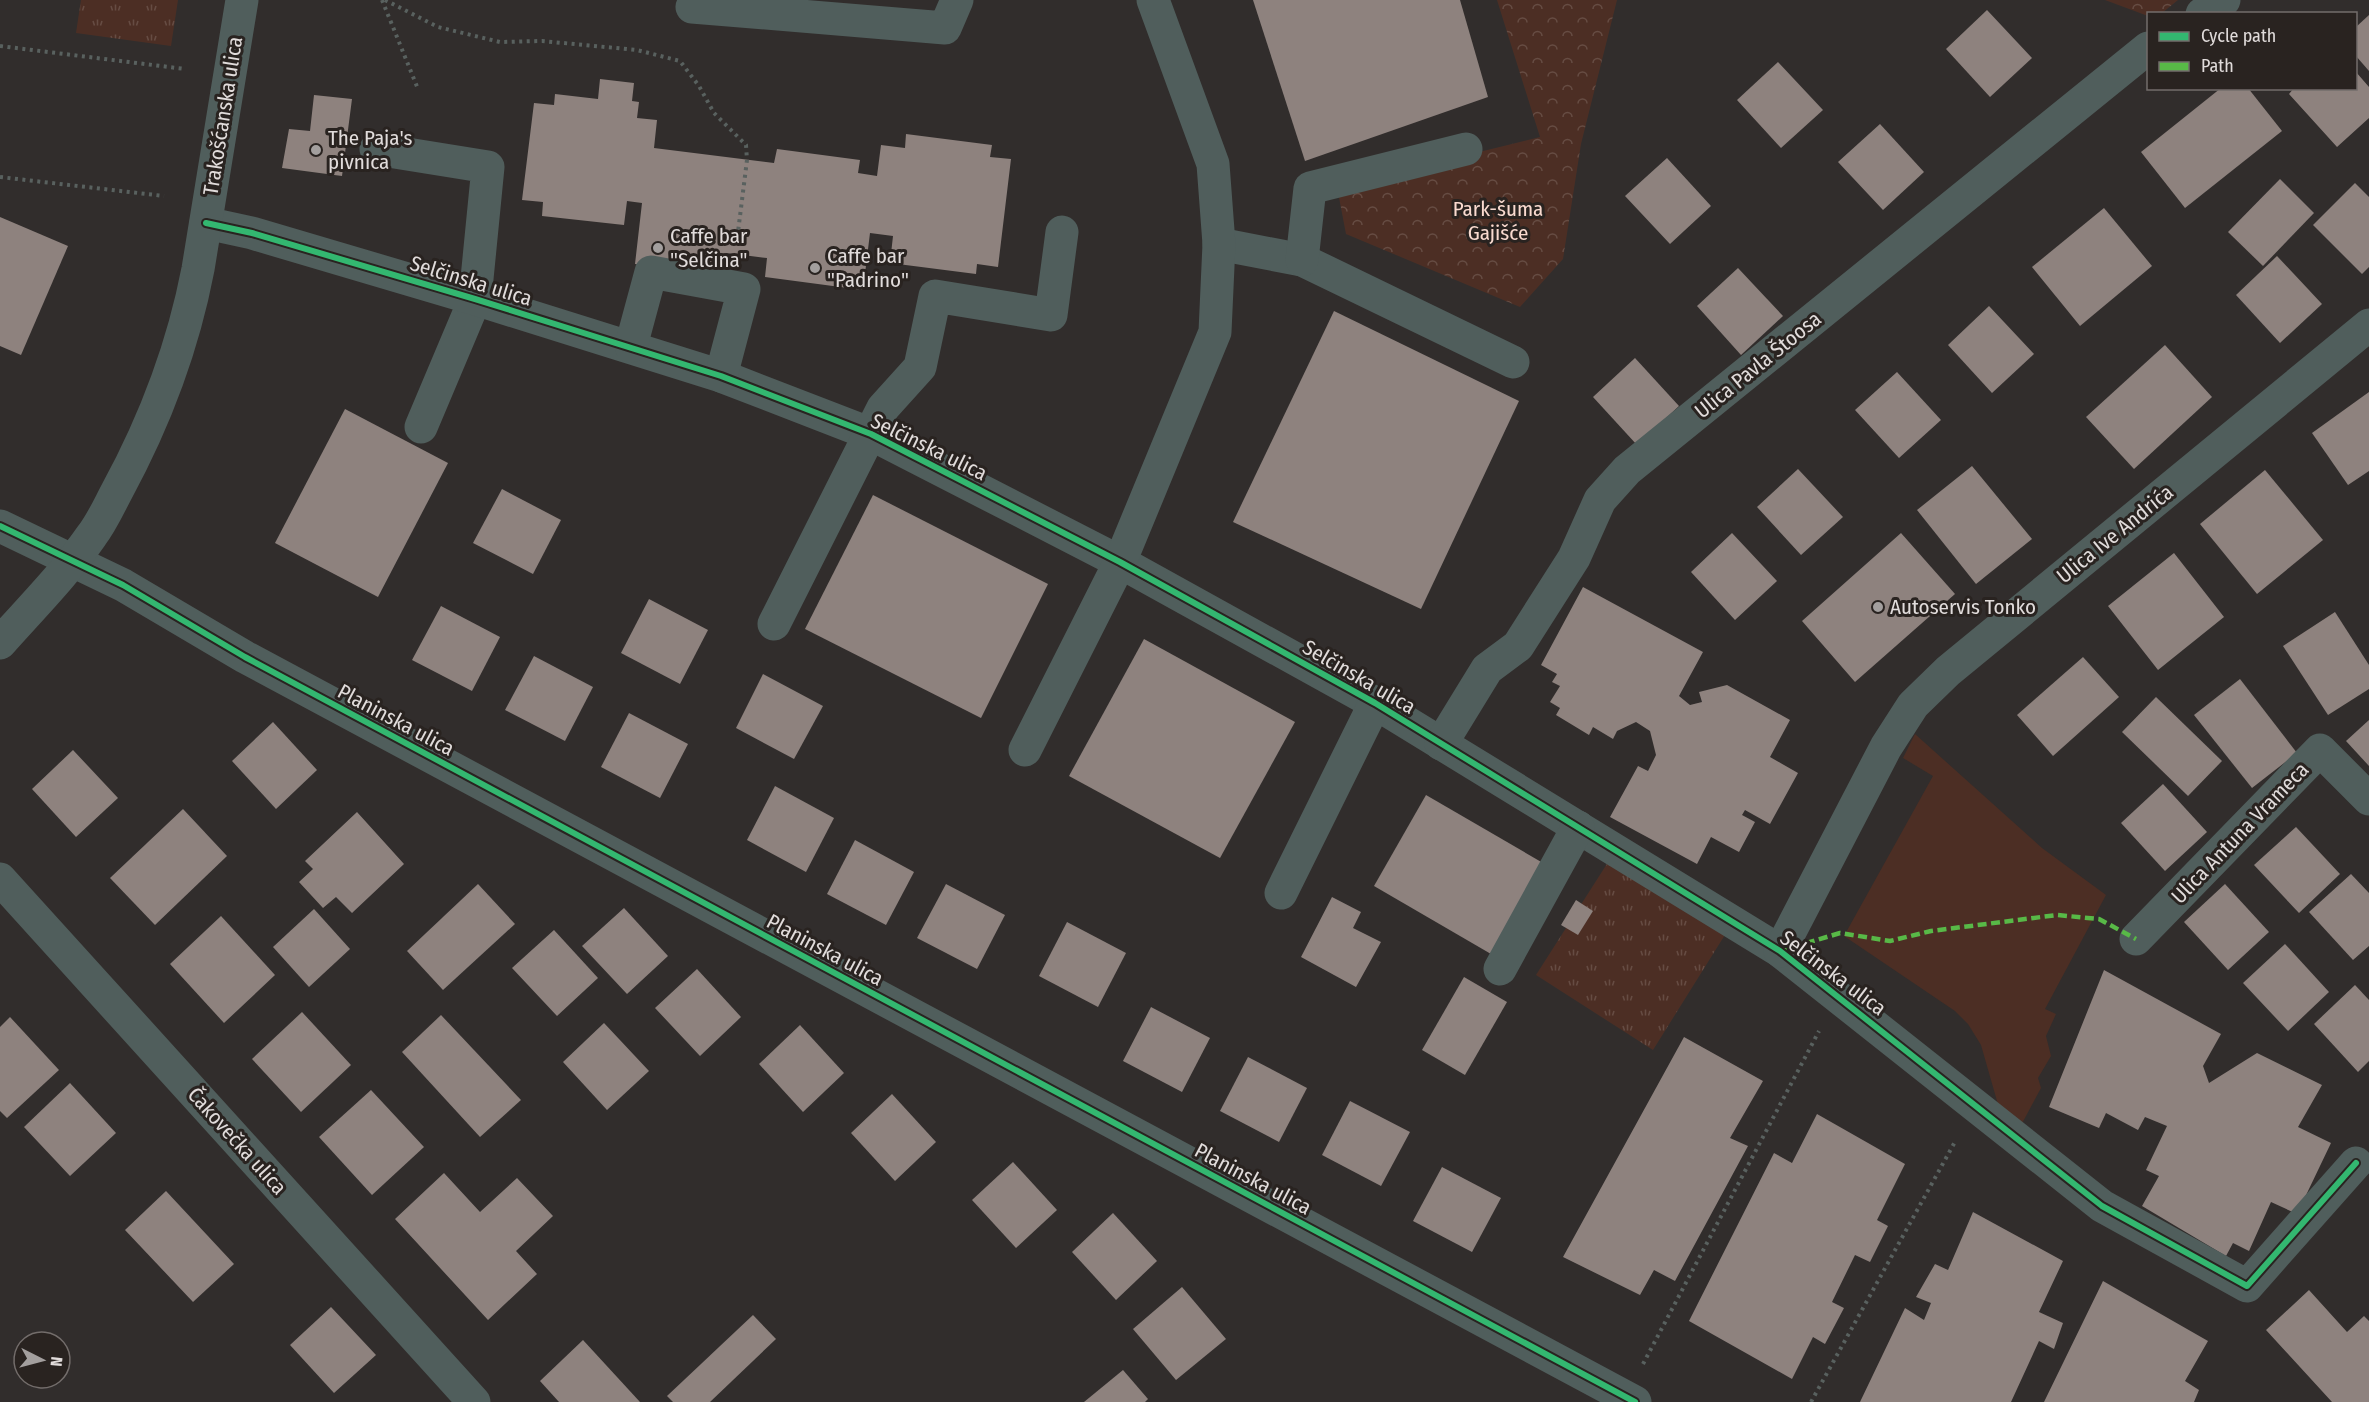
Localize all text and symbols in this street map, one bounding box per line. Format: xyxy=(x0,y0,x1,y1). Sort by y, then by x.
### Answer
legend xyxy=(2147,12,2357,90)
text: Cycle path xyxy=(2201,25,2276,47)
street label: Trakošćanska ulica xyxy=(198,35,248,197)
text: Path xyxy=(2201,55,2234,77)
place label: The Paja's pivnica xyxy=(328,125,412,175)
marker: The Paja's pivnica xyxy=(309,143,323,157)
park label: Park-šuma Gajišće xyxy=(1453,196,1543,246)
place label: Caffe bar "Selčina" xyxy=(670,223,748,273)
marker: Caffe bar "Selčina" xyxy=(651,241,665,255)
place label: Caffe bar "Padrino" xyxy=(827,243,909,293)
street label: Selčinska ulica xyxy=(407,250,535,312)
marker: Caffe bar "Padrino" xyxy=(808,261,822,275)
street label: Ulica Pavla Štoosa xyxy=(1689,306,1827,424)
street label: Selčinska ulica xyxy=(867,408,991,486)
street label: Ulica Ive Andrića xyxy=(2052,479,2178,589)
place label: Autoservis Tonko xyxy=(1890,594,2036,620)
marker: Autoservis Tonko xyxy=(1871,600,1885,614)
street label: Selčinska ulica xyxy=(1298,634,1420,720)
street label: Planinska ulica xyxy=(333,678,459,762)
street label: Ulica Antuna Vrameca xyxy=(2166,757,2314,909)
street label: Planinska ulica xyxy=(762,908,888,992)
street label: Selčinska ulica xyxy=(1775,925,1891,1021)
street label: Čakovečka ulica xyxy=(182,1082,292,1200)
street label: Planinska ulica xyxy=(1190,1137,1316,1221)
north arrow xyxy=(12,1330,72,1390)
text: N xyxy=(46,1356,66,1367)

